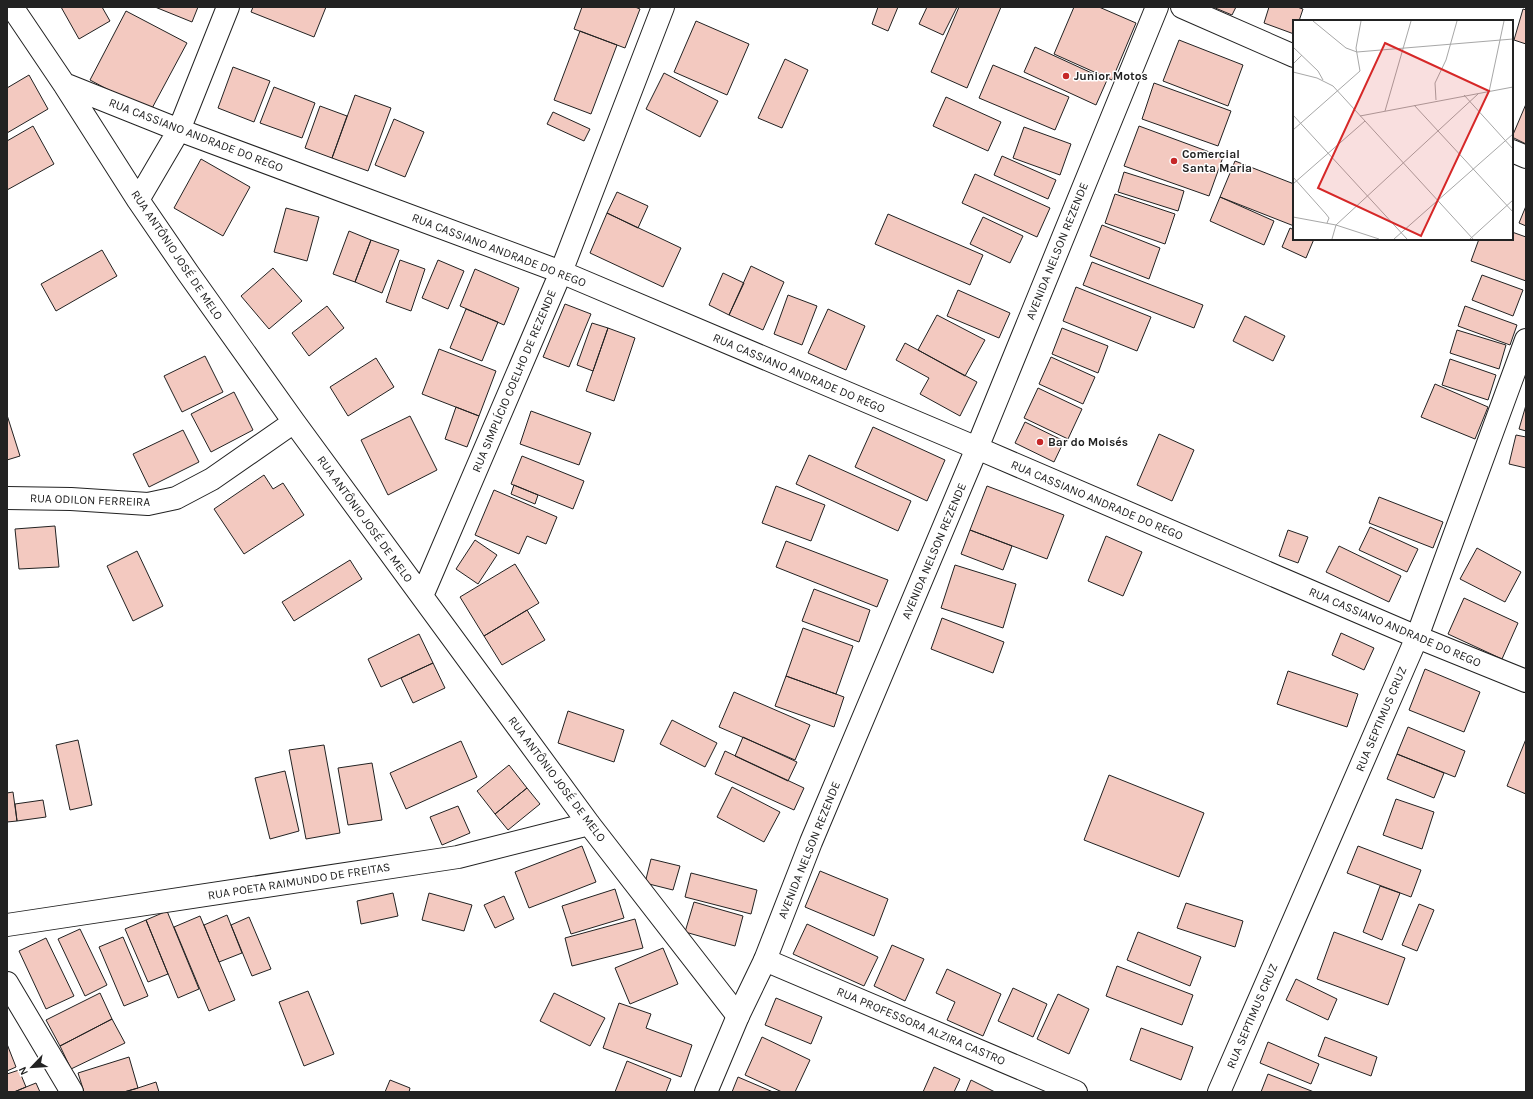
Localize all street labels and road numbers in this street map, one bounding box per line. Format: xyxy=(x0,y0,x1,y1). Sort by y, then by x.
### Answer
street label: RUA CASSIANO ANDRADE DO REGO xyxy=(107,95,285,175)
street label: AVENIDA NELSON REZENDE xyxy=(1023,180,1091,322)
street label: RUA ANTÔNIO JOSÉ DE MELO xyxy=(128,187,227,323)
street label: RUA CASSIANO ANDRADE DO REGO xyxy=(410,210,588,290)
street label: RUA SIMPLÍCIO COELHO DE REZENDE xyxy=(468,287,559,474)
street label: RUA CASSIANO ANDRADE DO REGO xyxy=(711,330,887,416)
street label: RUA ANTÔNIO JOSÉ DE MELO xyxy=(314,452,417,585)
street label: RUA CASSIANO ANDRADE DO REGO xyxy=(1009,457,1185,543)
street label: AVENIDA NELSON REZENDE xyxy=(899,481,969,621)
street label: RUA ODILON FERREIRA xyxy=(30,491,151,509)
street label: RUA CASSIANO ANDRADE DO REGO xyxy=(1307,584,1483,670)
street label: RUA SEPTIMUS CRUZ xyxy=(1353,664,1409,774)
street label: RUA ANTÔNIO JOSÉ DE MELO xyxy=(505,713,610,845)
street label: AVENIDA NELSON REZENDE xyxy=(775,779,843,921)
street label: RUA POETA RAIMUNDO DE FREITAS xyxy=(207,860,391,902)
street label: RUA SEPTIMUS CRUZ xyxy=(1224,961,1280,1071)
street label: RUA PROFESSORA ALZIRA CASTRO xyxy=(835,984,1008,1068)

